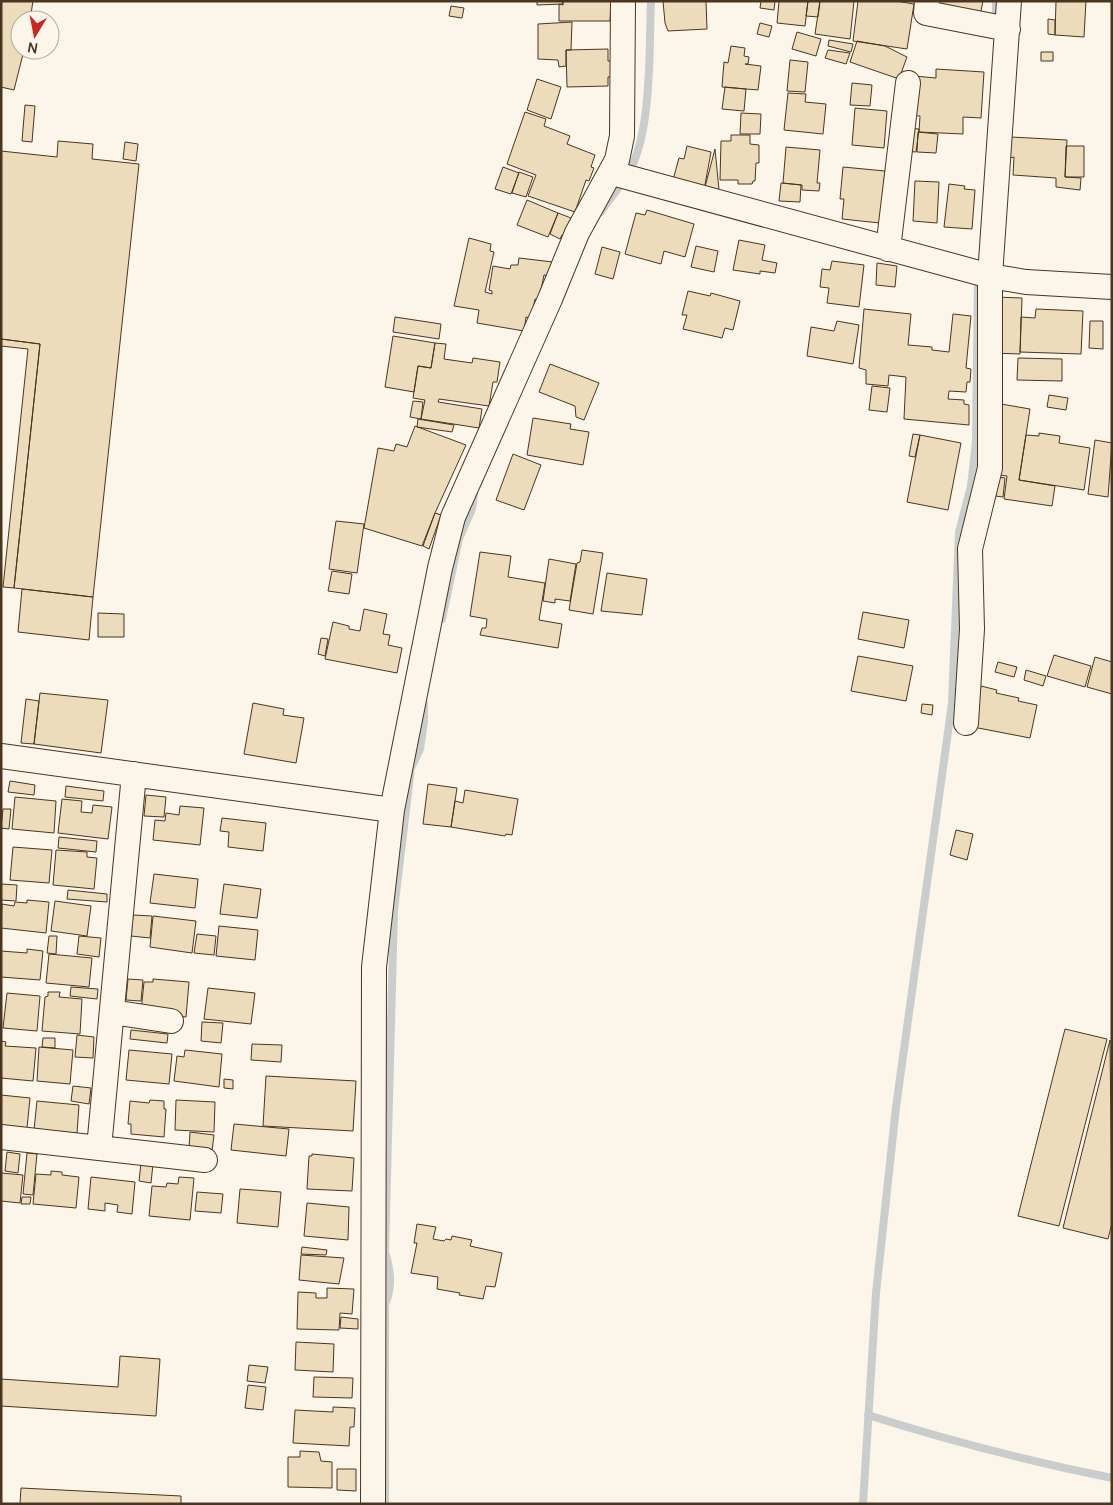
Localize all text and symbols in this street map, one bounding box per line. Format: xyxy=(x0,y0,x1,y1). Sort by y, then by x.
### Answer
north arrow xyxy=(10,10,60,60)
text: N xyxy=(26,38,39,59)

